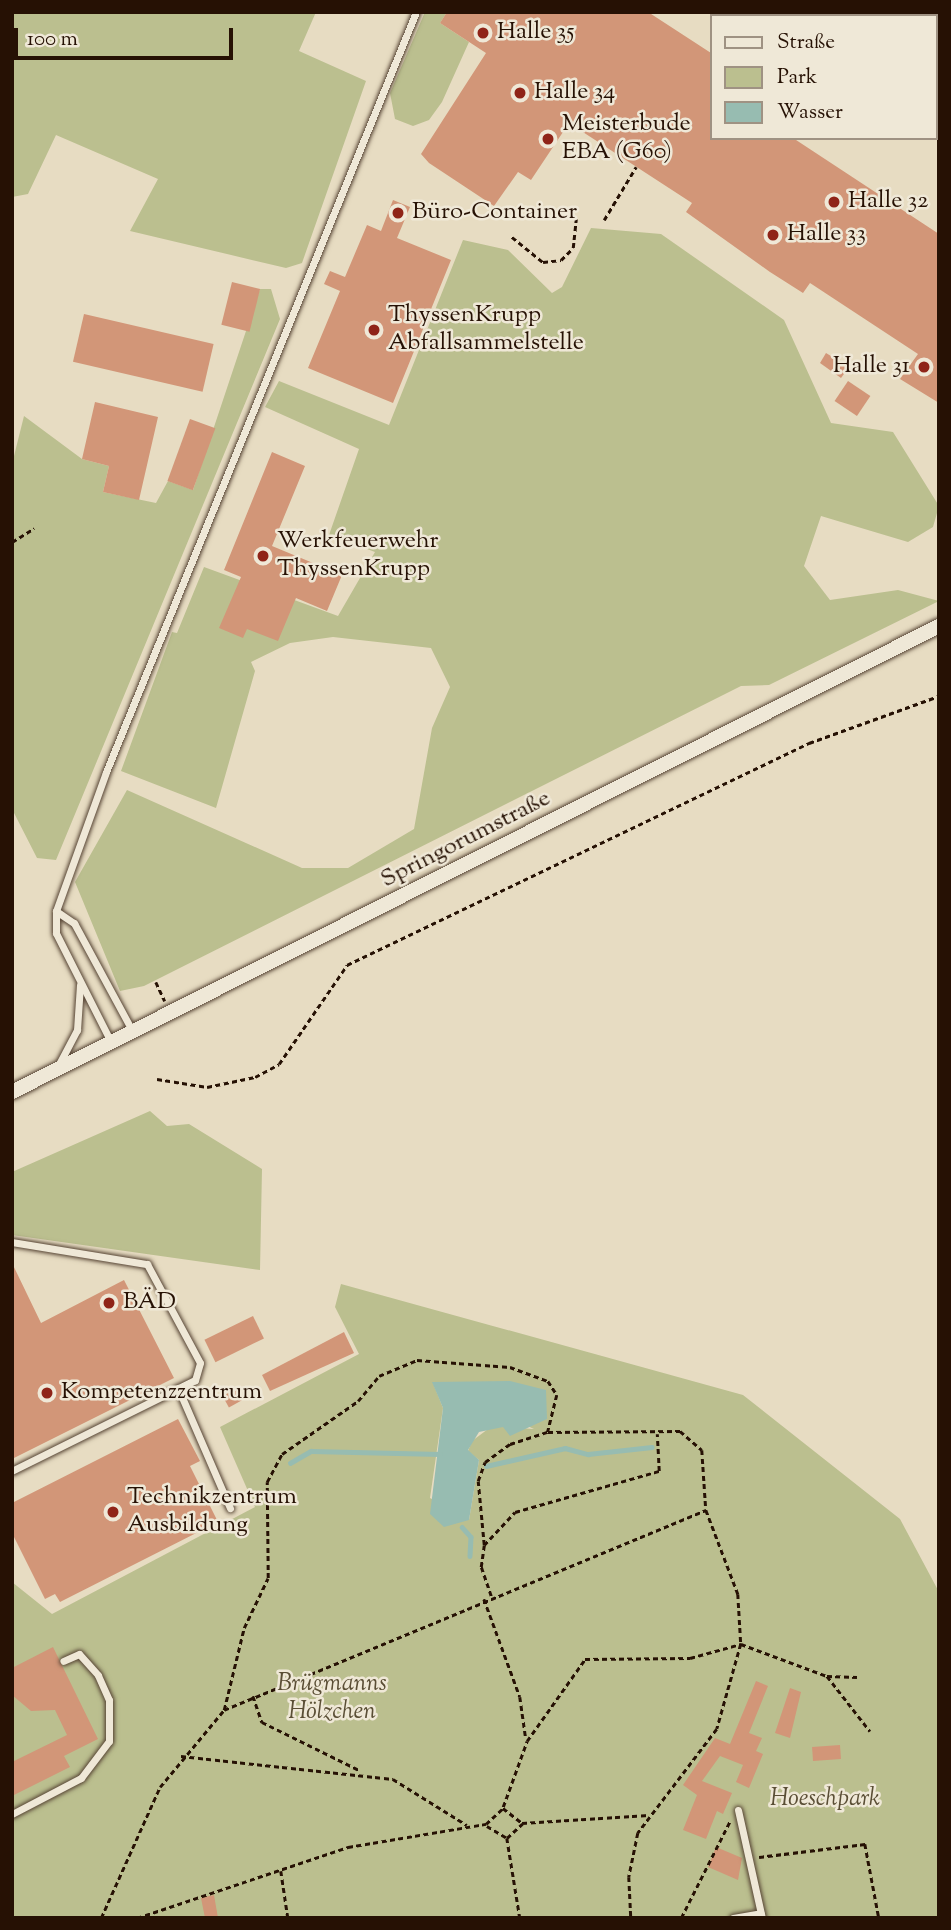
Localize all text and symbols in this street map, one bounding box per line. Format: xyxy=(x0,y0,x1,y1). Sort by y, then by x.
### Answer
scale bar xyxy=(18,14,236,58)
legend xyxy=(710,14,937,140)
place label: Halle 35 xyxy=(497,19,574,47)
text: 100 m xyxy=(27,25,78,55)
marker: Halle 35 xyxy=(475,25,491,41)
text: Straße xyxy=(777,28,835,58)
text: Park xyxy=(777,63,817,93)
place label: Halle 34 xyxy=(534,79,615,107)
marker: Halle 34 xyxy=(512,85,528,101)
text: Wasser xyxy=(777,98,843,128)
place label: Meisterbude EBA (G60) xyxy=(562,111,691,167)
marker: Meisterbude EBA (G60) xyxy=(540,131,556,147)
place label: Halle 32 xyxy=(848,188,928,216)
marker: Halle 32 xyxy=(826,194,842,210)
place label: Büro-Container xyxy=(412,199,577,227)
marker: Büro-Container xyxy=(390,205,406,221)
place label: Halle 33 xyxy=(787,221,866,249)
marker: Halle 33 xyxy=(765,227,781,243)
place label: ThyssenKrupp Abfallsammelstelle xyxy=(388,302,584,358)
marker: ThyssenKrupp Abfallsammelstelle xyxy=(366,322,382,338)
place label: Halle 31 xyxy=(833,353,910,381)
marker: Halle 31 xyxy=(916,359,932,375)
place label: Werkfeuerwehr ThyssenKrupp xyxy=(277,528,439,584)
marker: Werkfeuerwehr ThyssenKrupp xyxy=(255,548,271,564)
street label: Springorumstraße xyxy=(376,785,556,895)
place label: BÄD xyxy=(123,1289,176,1317)
marker: BÄD xyxy=(101,1295,117,1311)
place label: Kompetenzzentrum xyxy=(61,1379,262,1407)
marker: Kompetenzzentrum xyxy=(39,1385,55,1401)
place label: Technikzentrum Ausbildung xyxy=(127,1484,297,1540)
marker: Technikzentrum Ausbildung xyxy=(105,1504,121,1520)
park label: Brügmanns Hölzchen xyxy=(277,1671,387,1727)
park label: Hoeschpark xyxy=(770,1786,880,1814)

